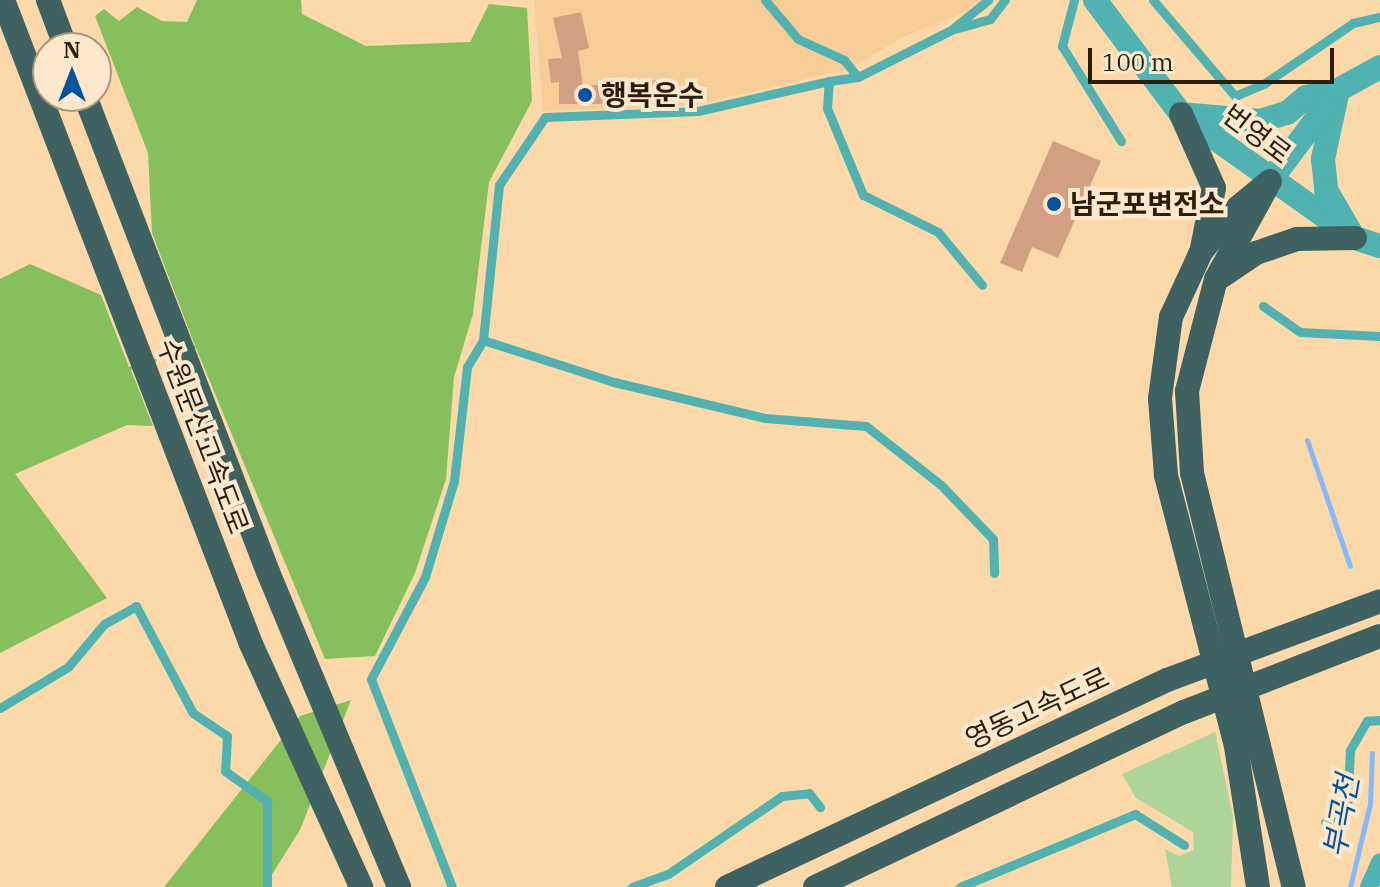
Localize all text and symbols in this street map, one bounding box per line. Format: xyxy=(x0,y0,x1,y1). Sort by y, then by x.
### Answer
north arrow xyxy=(32,32,112,112)
scale bar xyxy=(1092,32,1338,82)
text: N xyxy=(63,35,81,64)
text: 100 m xyxy=(1102,46,1174,78)
place label: 행복운수 xyxy=(601,78,704,112)
marker: 행복운수 xyxy=(576,86,594,104)
street label: 번영로 xyxy=(1216,97,1298,171)
place label: 남군포변전소 xyxy=(1070,187,1225,221)
marker: 남군포변전소 xyxy=(1045,195,1063,213)
street label: 수원문산고속도로 xyxy=(150,334,256,538)
street label: 영동고속도로 xyxy=(960,660,1114,756)
water label: 부곡천 xyxy=(1316,772,1366,860)

